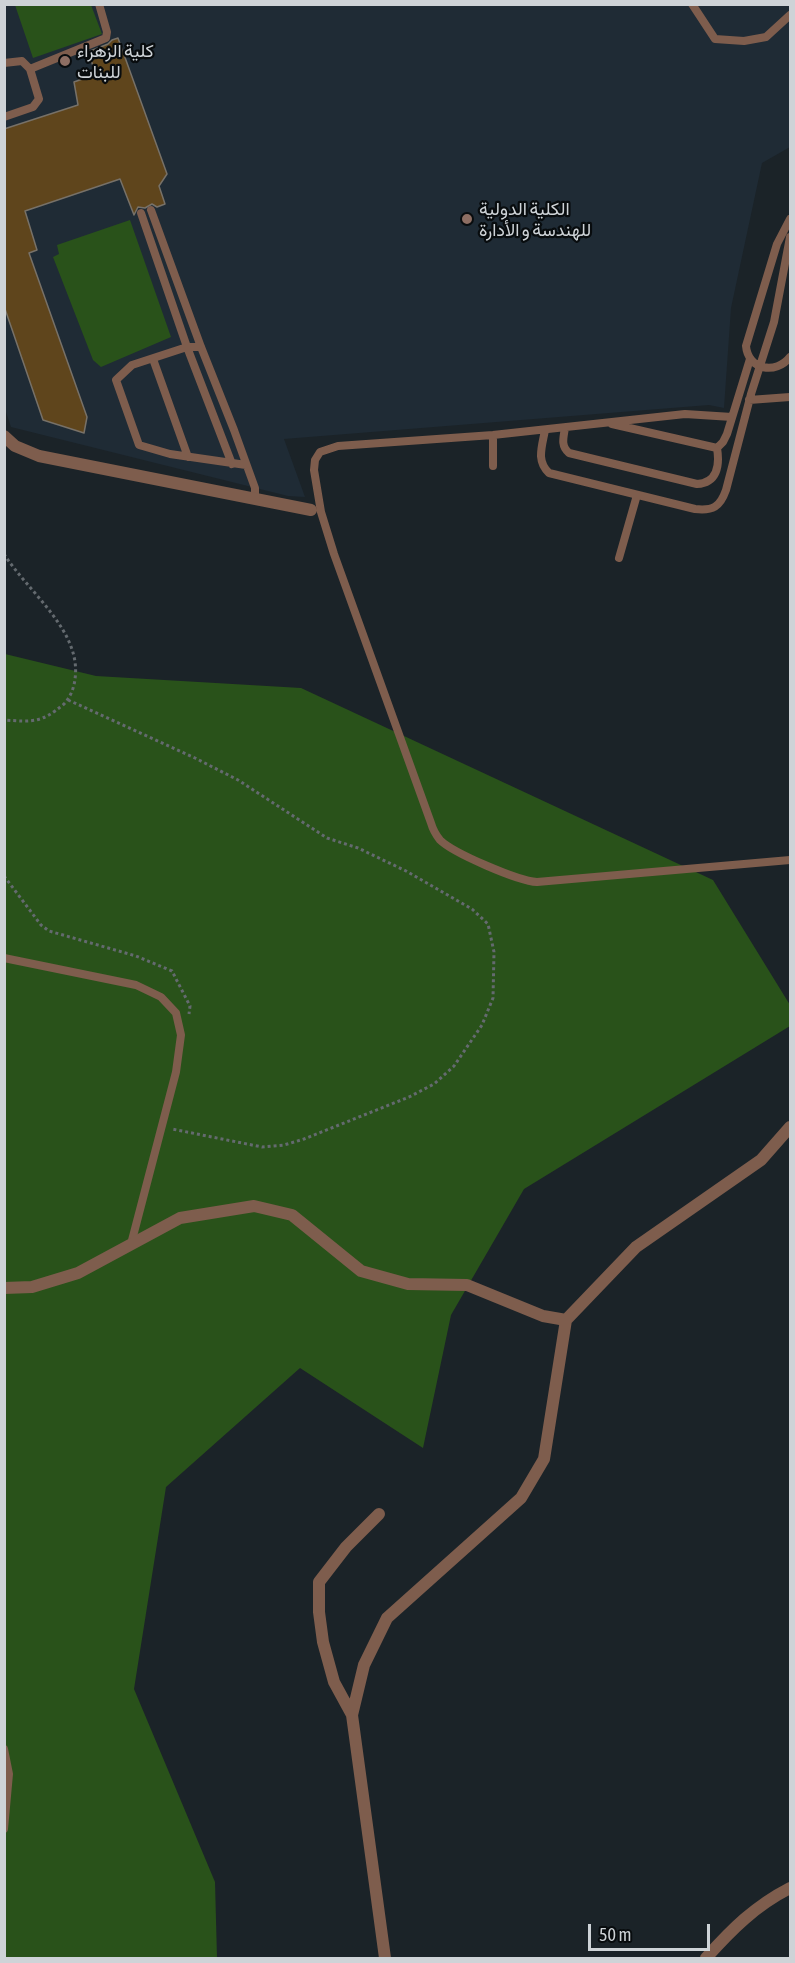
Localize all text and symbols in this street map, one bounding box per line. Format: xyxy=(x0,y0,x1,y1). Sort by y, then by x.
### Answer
place label: كلية الزهراء للبنات xyxy=(77,40,154,82)
marker: كلية الزهراء للبنات xyxy=(58,54,72,68)
place label: الكلية الدولية للهندسة و الأدارة xyxy=(479,198,591,240)
marker: الكلية الدولية للهندسة و الأدارة xyxy=(460,212,474,226)
scale bar xyxy=(591,1912,712,1950)
text: 50 m xyxy=(599,1924,631,1945)

